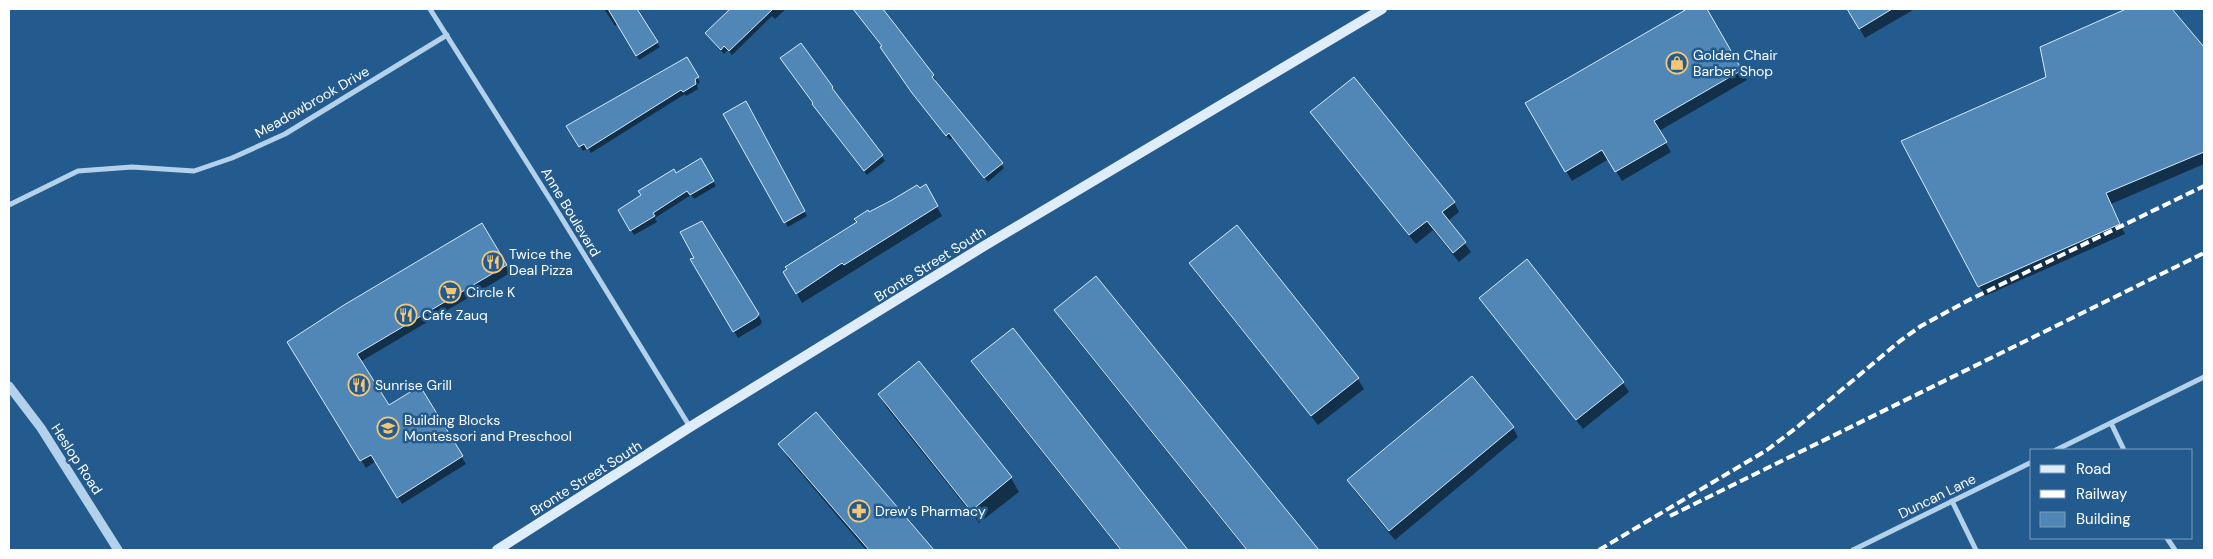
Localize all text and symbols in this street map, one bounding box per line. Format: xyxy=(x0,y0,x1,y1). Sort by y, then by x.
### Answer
place label: Golden Chair Barber Shop xyxy=(1693,46,1778,80)
shop icon: Golden Chair Barber Shop xyxy=(1665,51,1689,75)
street label: Meadowbrook Drive xyxy=(252,62,372,142)
street label: Anne Boulevard xyxy=(537,164,605,260)
street label: Bronte Street South xyxy=(871,222,989,306)
place label: Twice the Deal Pizza xyxy=(509,245,573,279)
restaurant icon: Twice the Deal Pizza xyxy=(481,250,505,274)
supermarket icon: Circle K xyxy=(438,280,462,304)
place label: Circle K xyxy=(466,283,515,301)
restaurant icon: Cafe Zauq xyxy=(394,303,418,327)
place label: Cafe Zauq xyxy=(422,306,488,324)
restaurant icon: Sunrise Grill xyxy=(347,373,371,397)
place label: Sunrise Grill xyxy=(375,376,452,394)
place label: Building Blocks Montessori and Preschool xyxy=(404,411,572,445)
school or university icon: Building Blocks Montessori and Preschool xyxy=(376,416,400,440)
street label: Heslop Road xyxy=(47,420,107,498)
street label: Bronte Street South xyxy=(527,436,645,520)
legend xyxy=(2030,449,2193,539)
text: Road xyxy=(2076,459,2111,479)
street label: Duncan Lane xyxy=(1895,469,1979,523)
text: Railway xyxy=(2076,484,2128,504)
pharmacy icon: Drew's Pharmacy xyxy=(847,499,871,523)
place label: Drew's Pharmacy xyxy=(875,502,986,520)
text: Building xyxy=(2076,509,2131,529)

